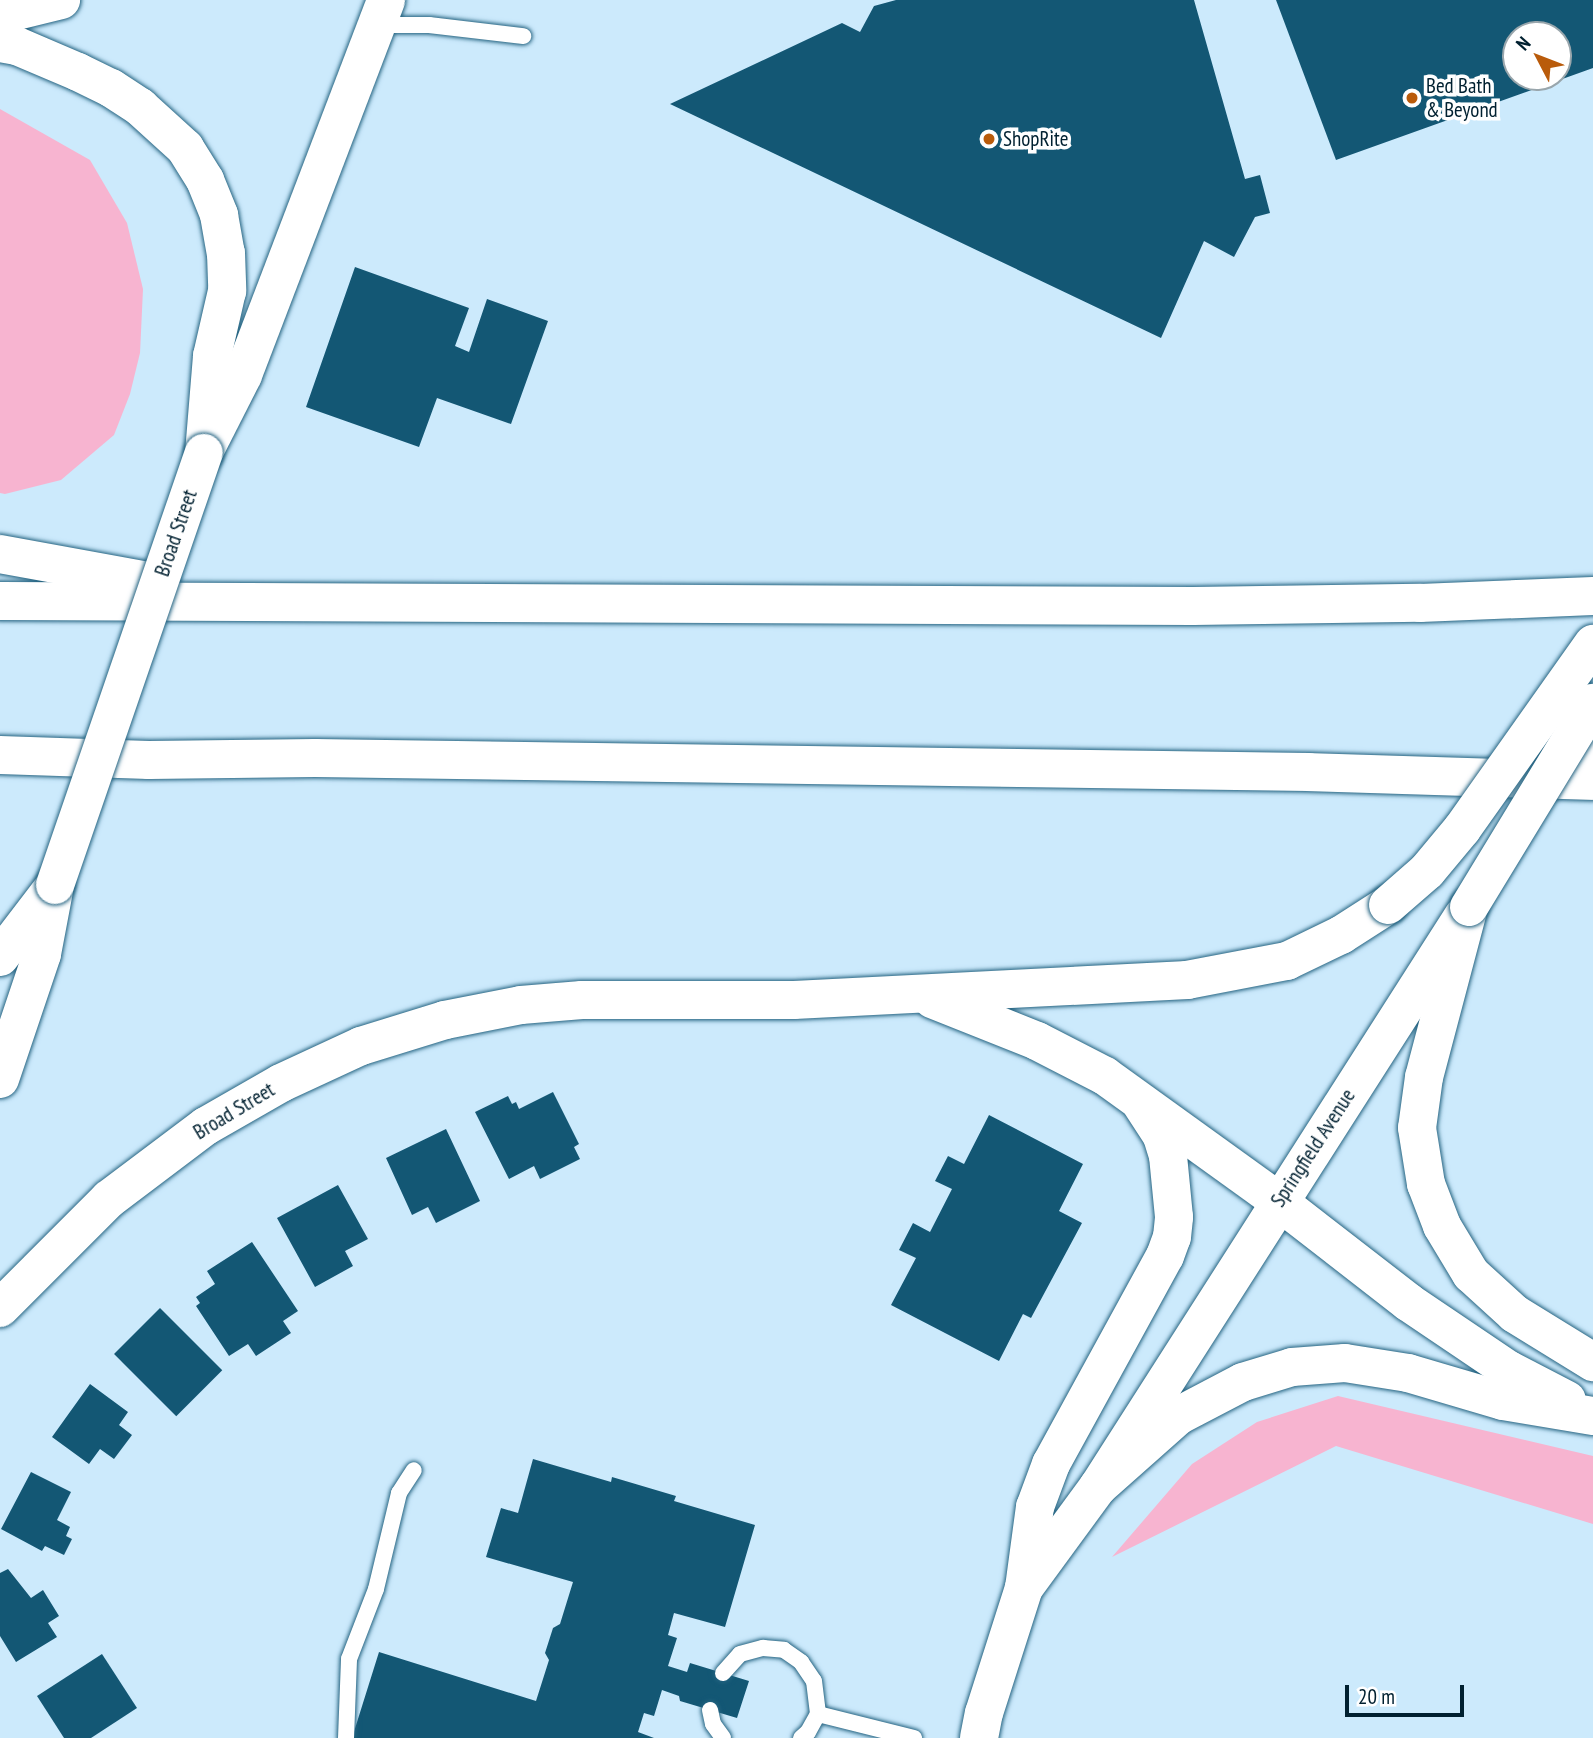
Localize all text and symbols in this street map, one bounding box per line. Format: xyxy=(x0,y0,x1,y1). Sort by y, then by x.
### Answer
north arrow xyxy=(1502,21,1572,91)
text: N xyxy=(1511,31,1535,55)
place label: Bed Bath & Beyond xyxy=(1426,73,1498,123)
marker: Bed Bath & Beyond xyxy=(1404,90,1420,106)
place label: ShopRite xyxy=(1003,126,1068,152)
marker: ShopRite xyxy=(981,131,997,147)
street label: Broad Street xyxy=(149,486,203,580)
street label: Broad Street xyxy=(189,1077,279,1145)
street label: Springfield Avenue xyxy=(1265,1084,1361,1212)
scale bar xyxy=(1348,1672,1467,1716)
text: 20 m xyxy=(1358,1683,1395,1710)

